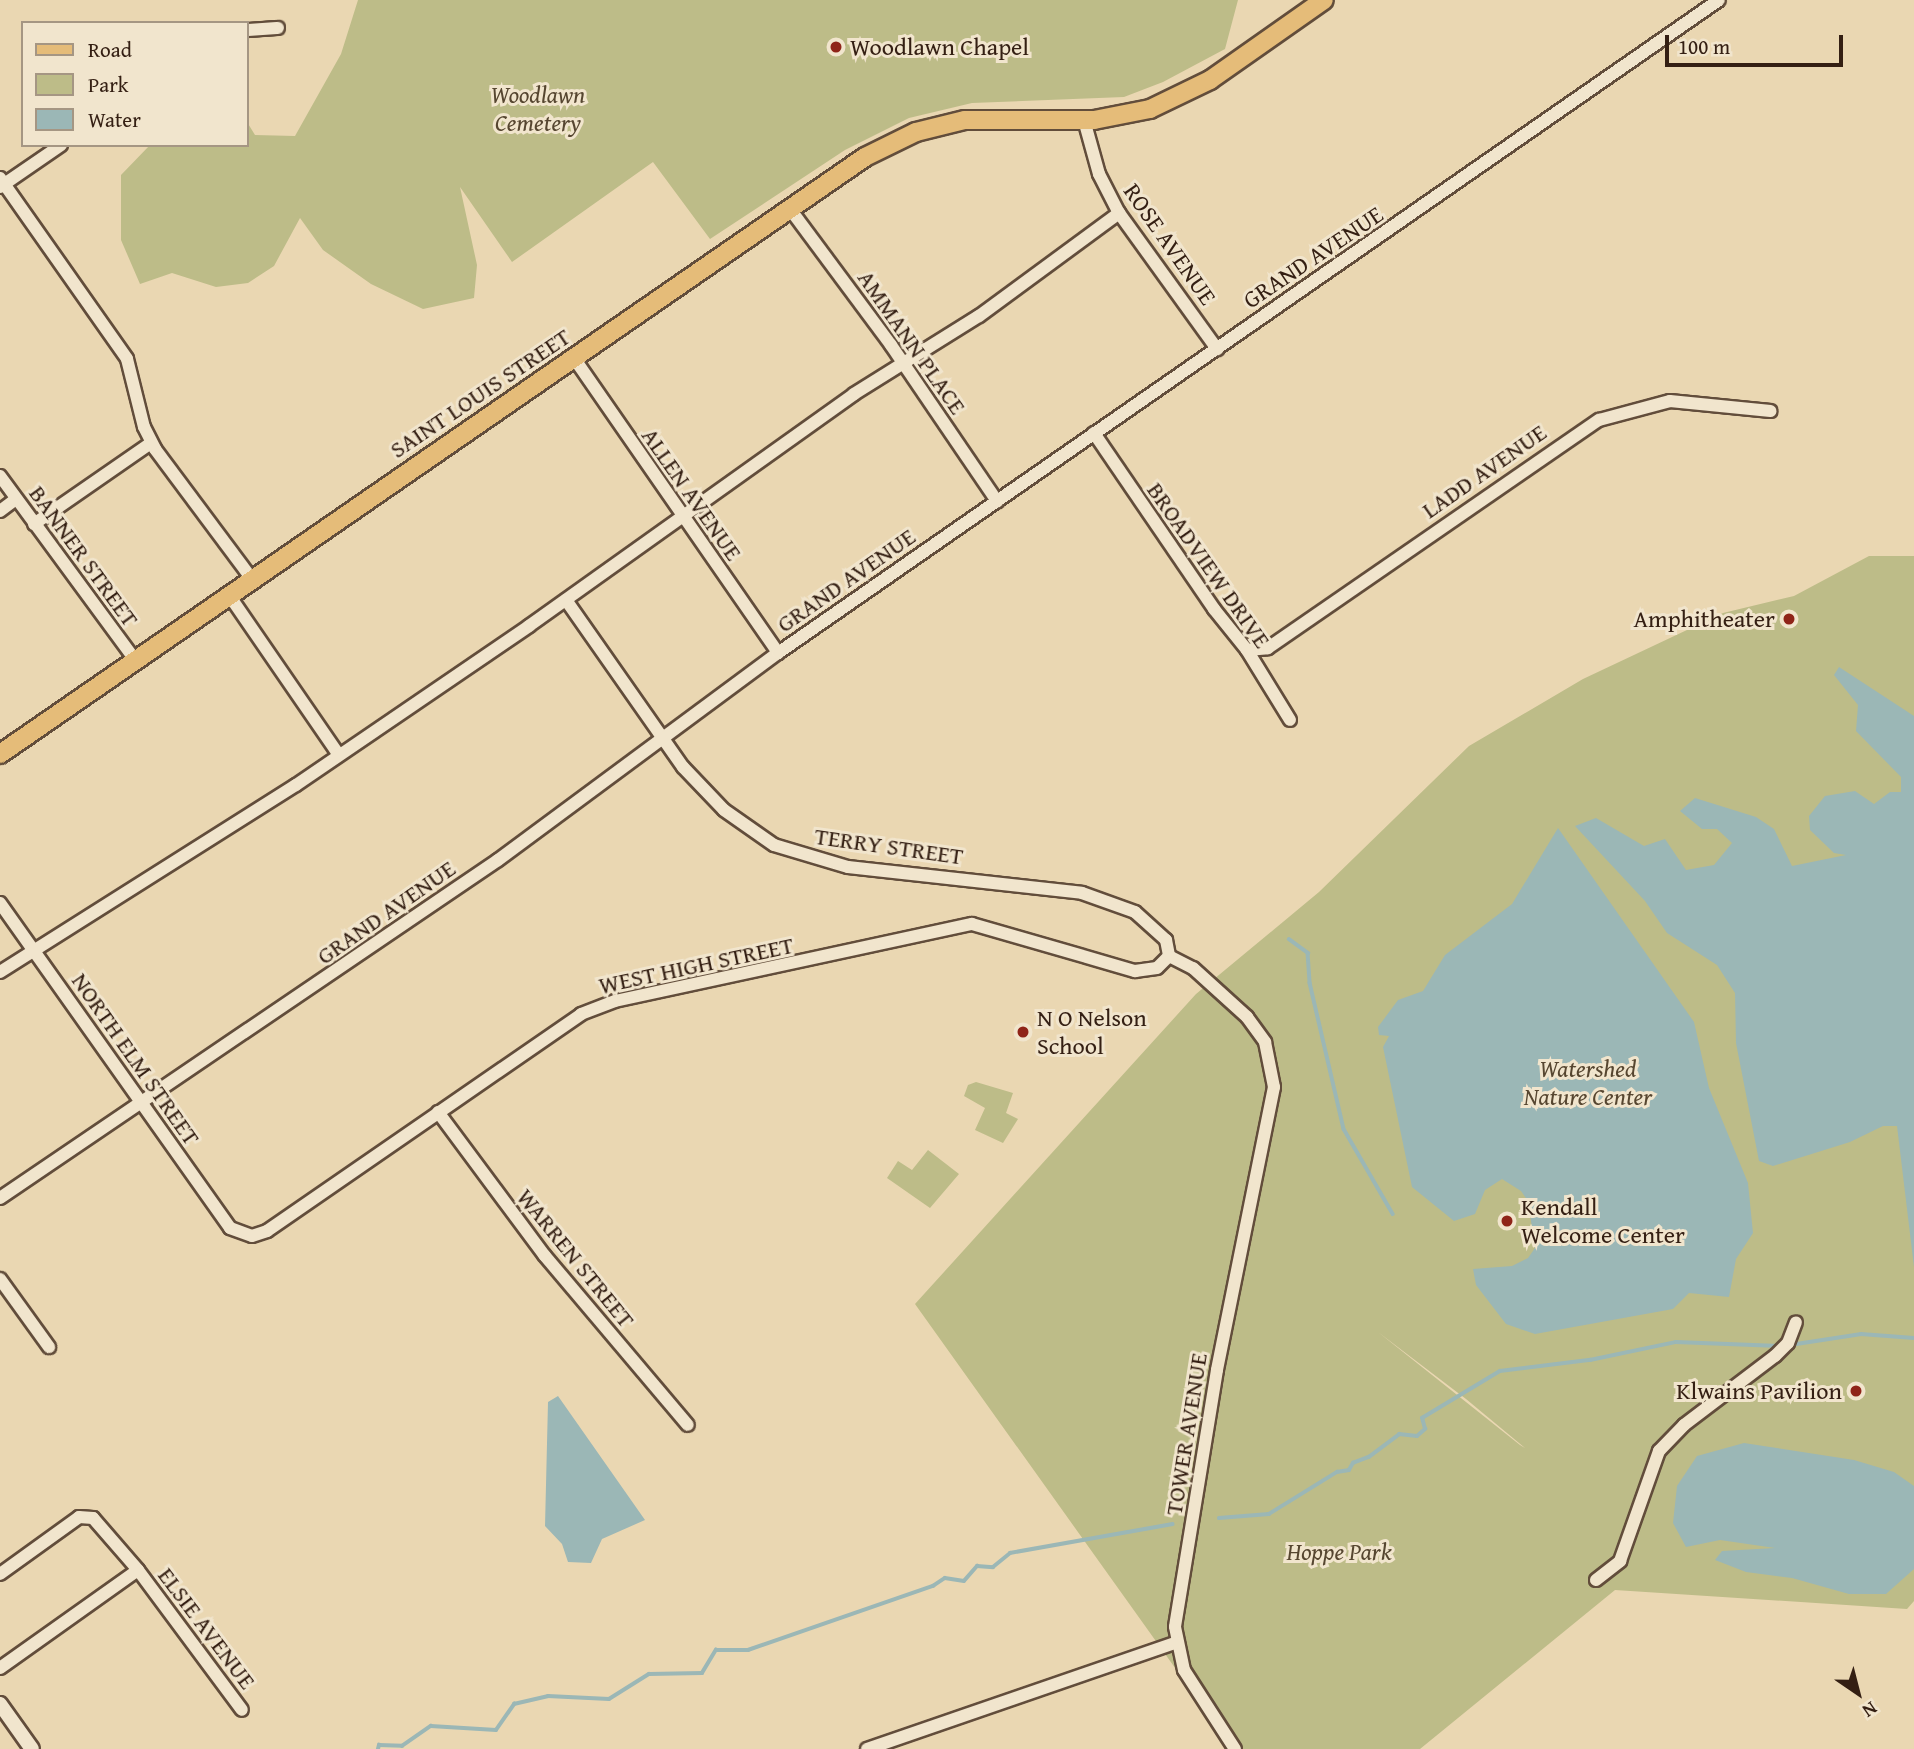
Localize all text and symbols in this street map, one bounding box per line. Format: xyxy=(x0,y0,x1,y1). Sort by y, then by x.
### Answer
legend xyxy=(21,21,248,147)
scale bar xyxy=(1669,21,1848,65)
text: 100 m xyxy=(1678,31,1730,62)
place label: Woodlawn Chapel xyxy=(850,33,1029,61)
text: Road xyxy=(88,34,132,65)
marker: Woodlawn Chapel xyxy=(828,39,844,55)
text: Park xyxy=(88,69,129,100)
park label: Woodlawn Cemetery xyxy=(491,81,585,137)
text: Water xyxy=(88,104,141,135)
street label: ROSE AVENUE xyxy=(1118,178,1222,310)
street label: GRAND AVENUE xyxy=(1238,200,1388,314)
street label: AMMANN PLACE xyxy=(852,264,972,420)
street label: SAINT LOUIS STREET xyxy=(384,322,576,464)
street label: LADD AVENUE xyxy=(1416,418,1552,524)
street label: ALLEN AVENUE xyxy=(636,422,748,566)
street label: BROADVIEW DRIVE xyxy=(1141,477,1277,653)
street label: BANNER STREET xyxy=(23,480,145,632)
street label: GRAND AVENUE xyxy=(771,522,921,638)
place label: Amphitheater xyxy=(1633,605,1775,633)
marker: Amphitheater xyxy=(1781,611,1797,627)
street label: TERRY STREET xyxy=(813,821,965,871)
street label: GRAND AVENUE xyxy=(311,854,461,970)
street label: WEST HIGH STREET xyxy=(596,930,796,1000)
street label: NORTH ELM STREET xyxy=(66,967,206,1151)
place label: N O Nelson School xyxy=(1037,1004,1147,1060)
marker: N O Nelson School xyxy=(1015,1024,1031,1040)
park label: Watershed Nature Center xyxy=(1524,1055,1652,1111)
street label: WARREN STREET xyxy=(511,1183,641,1333)
place label: Kendall Welcome Center xyxy=(1521,1193,1685,1249)
marker: Kendall Welcome Center xyxy=(1499,1213,1515,1229)
street label: TOWER AVENUE xyxy=(1159,1351,1213,1517)
place label: Klwains Pavilion xyxy=(1676,1377,1842,1405)
marker: Klwains Pavilion xyxy=(1848,1383,1864,1399)
park label: Hoppe Park xyxy=(1286,1538,1392,1566)
street label: ELSIE AVENUE xyxy=(152,1562,262,1694)
north arrow xyxy=(1823,1658,1893,1728)
text: N xyxy=(1857,1695,1883,1725)

